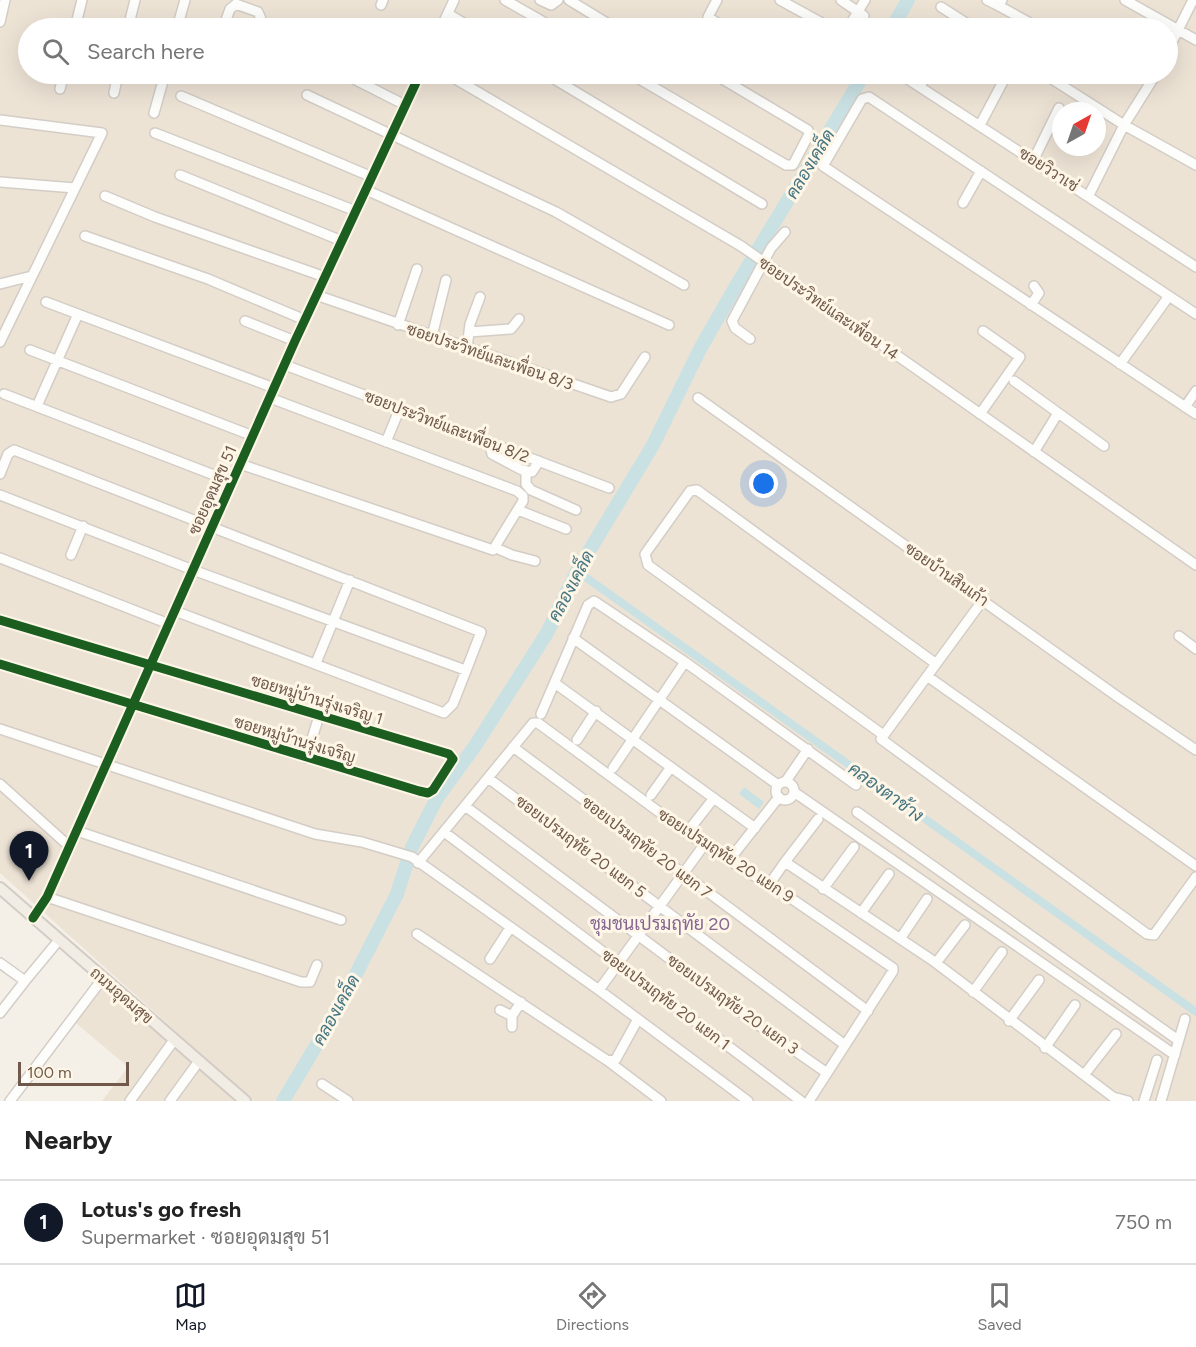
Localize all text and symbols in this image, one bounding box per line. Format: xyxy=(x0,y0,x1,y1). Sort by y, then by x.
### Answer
search box xyxy=(18,18,1178,84)
icon: search xyxy=(39,35,72,68)
text: Search here xyxy=(87,38,205,65)
north arrow xyxy=(1052,102,1106,156)
water label: คลองเคล็ด xyxy=(778,124,839,203)
street label: ซอยวิวาเช่ xyxy=(1015,142,1083,196)
street label: ซอยประวิทย์และเพื่อน 14 xyxy=(755,249,905,364)
street label: ซอยประวิทย์และเพื่อน 8/3 xyxy=(404,314,577,394)
street label: ซอยประวิทย์และเพื่อน 8/2 xyxy=(362,382,534,467)
street label: ซอยอุดมสุข 51 xyxy=(184,443,242,539)
your location xyxy=(749,469,778,498)
street label: ซอยบ้านสินเก้า xyxy=(901,538,993,610)
water label: คลองเคล็ด xyxy=(540,545,599,625)
street label: ซอยหมู่บ้านรุ่งเจริญ 1 xyxy=(248,669,385,731)
street label: ซอยหมู่บ้านรุ่งเจริญ xyxy=(231,711,358,769)
water label: คลองตาช้าง xyxy=(844,757,928,827)
street label: ซอยเปรมฤทัย 20 แยก 5 xyxy=(512,790,650,902)
street label: ซอยเปรมฤทัย 20 แยก 7 xyxy=(578,792,716,903)
street label: ซอยเปรมฤทัย 20 แยก 9 xyxy=(654,804,798,906)
pin: 1 xyxy=(9,832,48,881)
district label: ชุมชนเปรมฤทัย 20 xyxy=(590,913,730,936)
street label: ซอยเปรมฤทัย 20 แยก 1 xyxy=(598,944,734,1054)
street label: ซอยเปรมฤทัย 20 แยก 3 xyxy=(663,950,803,1058)
street label: ถนนอุดมสุข xyxy=(85,963,157,1029)
water label: คลองเคล็ด xyxy=(305,969,364,1049)
scale bar xyxy=(18,1059,129,1086)
text: 100 m xyxy=(27,1063,72,1082)
text: Nearby xyxy=(24,1124,112,1156)
text: Lotus's go fresh xyxy=(81,1196,241,1223)
text: 1 xyxy=(39,1210,48,1234)
text: 750 m xyxy=(1115,1210,1172,1234)
text: Supermarket · ซอยอุดมสุข 51 xyxy=(81,1225,330,1249)
tab: Map xyxy=(174,1279,207,1334)
tab: Directions xyxy=(556,1279,629,1334)
tab: Saved xyxy=(978,1279,1022,1334)

